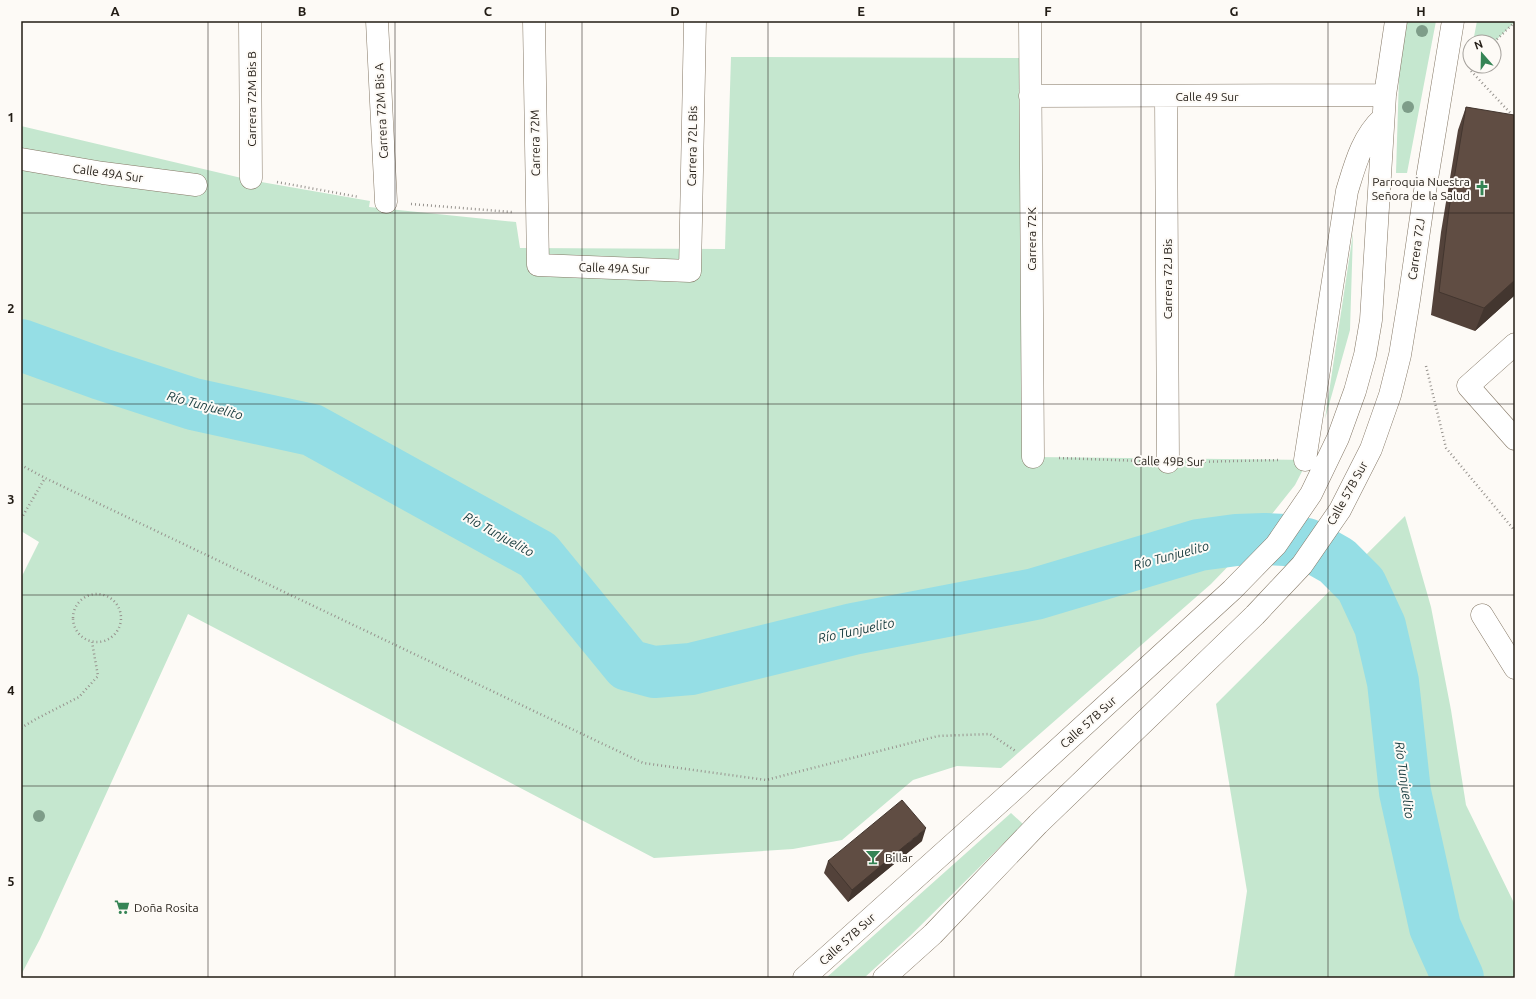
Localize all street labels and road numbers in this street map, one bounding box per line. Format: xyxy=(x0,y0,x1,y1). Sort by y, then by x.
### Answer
street label: Carrera 72M Bis B xyxy=(245,51,258,147)
street label: Carrera 72M Bis A xyxy=(372,63,390,159)
street label: Calle 49 Sur xyxy=(1175,90,1239,103)
street label: Carrera 72L Bis xyxy=(685,105,699,187)
street label: Carrera 72M xyxy=(528,110,542,176)
street label: Calle 49A Sur xyxy=(72,162,144,184)
street label: Carrera 72K xyxy=(1025,207,1038,271)
street label: Carrera 72J xyxy=(1405,217,1427,281)
street label: Carrera 72J Bis xyxy=(1161,239,1174,319)
street label: Calle 49A Sur xyxy=(578,260,650,276)
street label: Calle 49B Sur xyxy=(1133,454,1205,468)
street label: Calle 57B Sur xyxy=(1324,459,1370,527)
street label: Calle 57B Sur xyxy=(1057,693,1119,751)
street label: Calle 57B Sur xyxy=(816,910,878,968)

